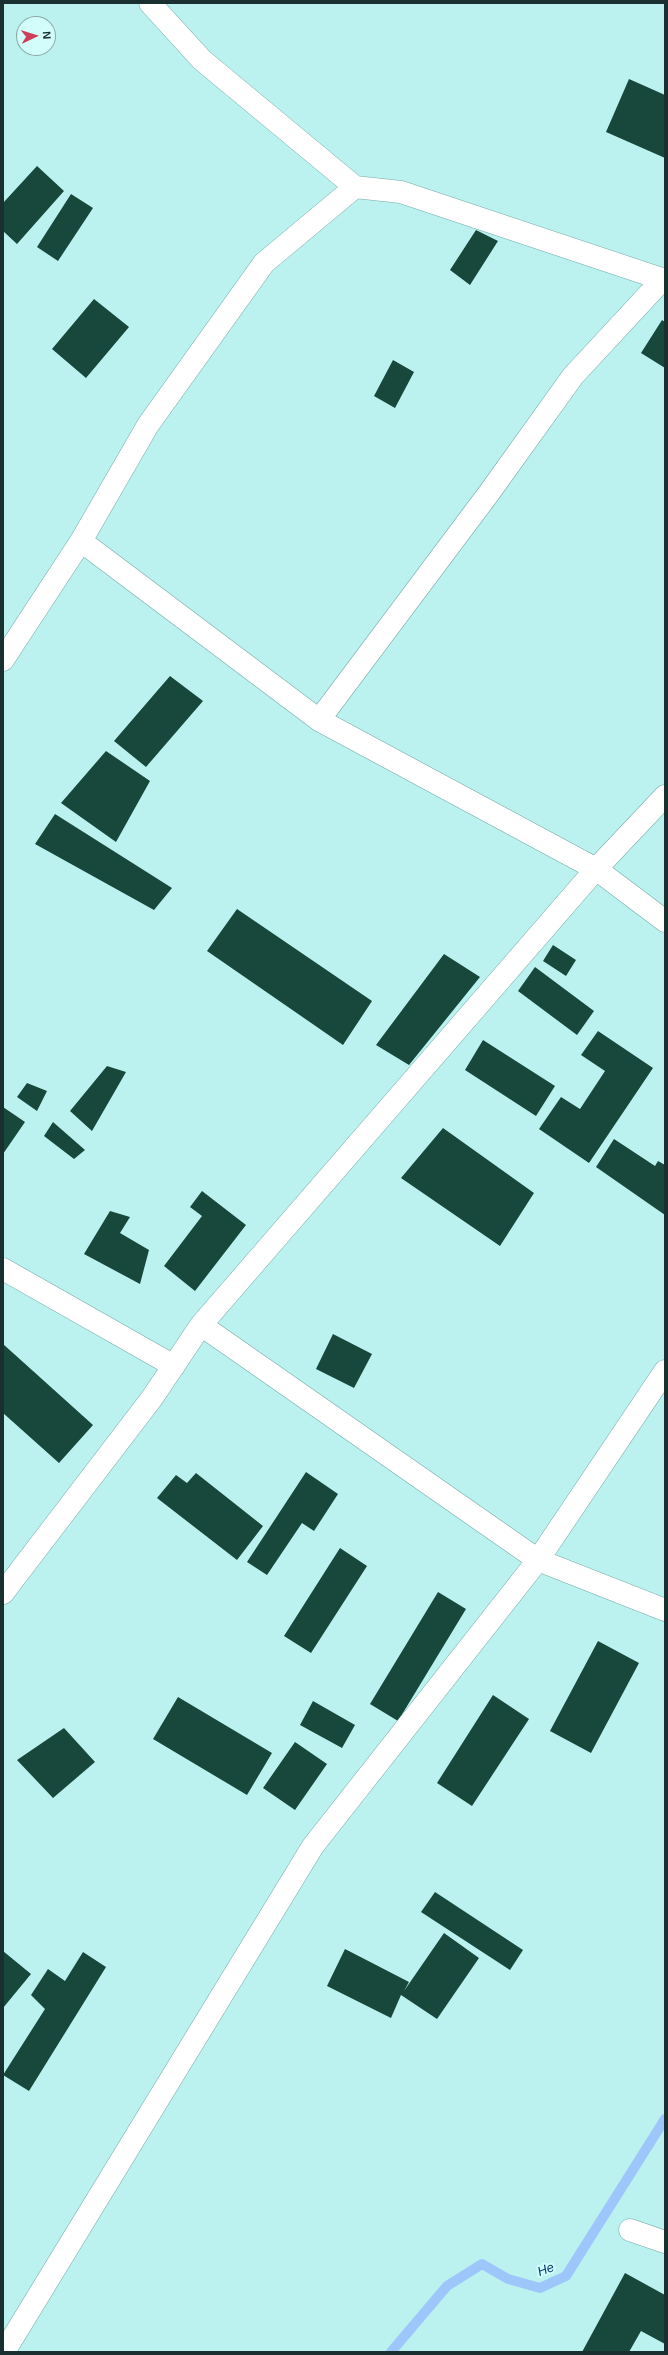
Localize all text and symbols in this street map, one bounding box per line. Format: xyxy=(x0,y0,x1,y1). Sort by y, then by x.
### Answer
north arrow xyxy=(16,16,56,56)
text: N xyxy=(41,31,53,40)
water label: He xyxy=(535,2260,557,2280)

